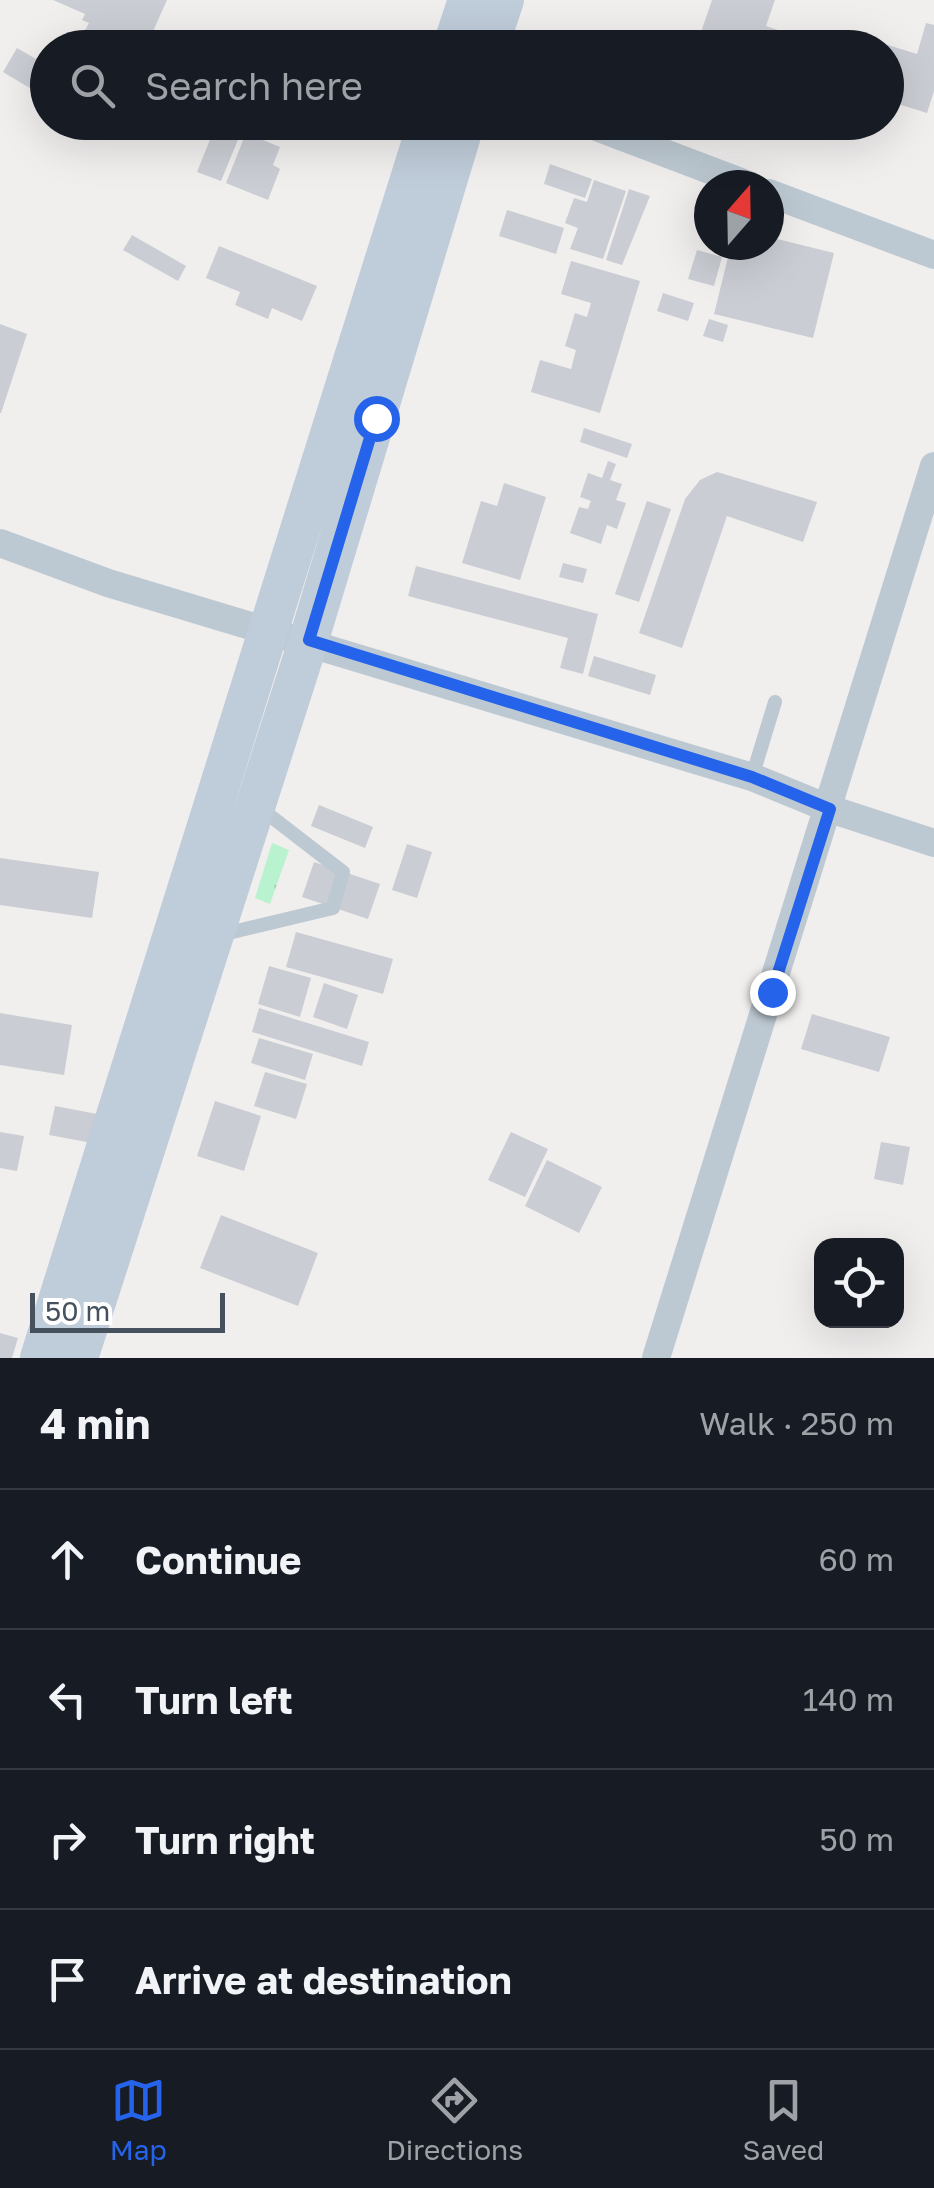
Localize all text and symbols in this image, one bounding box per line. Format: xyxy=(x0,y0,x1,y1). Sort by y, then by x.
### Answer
search box xyxy=(30,30,904,140)
icon: search xyxy=(65,58,120,113)
text: Search here xyxy=(145,63,363,108)
north arrow xyxy=(694,170,784,260)
route start xyxy=(354,396,400,442)
route end xyxy=(750,970,796,1016)
map controls xyxy=(814,1238,904,1328)
button: locate xyxy=(814,1238,904,1328)
scale bar xyxy=(30,1288,225,1332)
text: 50 m xyxy=(45,1294,110,1327)
text: 4 min xyxy=(40,1398,150,1448)
text: Walk · 250 m xyxy=(699,1404,894,1442)
icon: ahead xyxy=(40,1532,95,1587)
text: Continue xyxy=(135,1537,301,1582)
text: 60 m xyxy=(818,1540,894,1578)
icon: left xyxy=(40,1672,95,1727)
text: Turn left xyxy=(135,1677,293,1722)
text: 140 m xyxy=(803,1680,894,1718)
icon: right xyxy=(40,1812,95,1867)
text: Turn right xyxy=(135,1817,315,1862)
text: 50 m xyxy=(819,1820,894,1858)
icon: arrive xyxy=(40,1952,95,2007)
text: Arrive at destination xyxy=(135,1957,512,2002)
tab: Map xyxy=(110,2073,167,2166)
tab: Directions xyxy=(386,2073,523,2166)
tab: Saved xyxy=(742,2073,824,2166)

